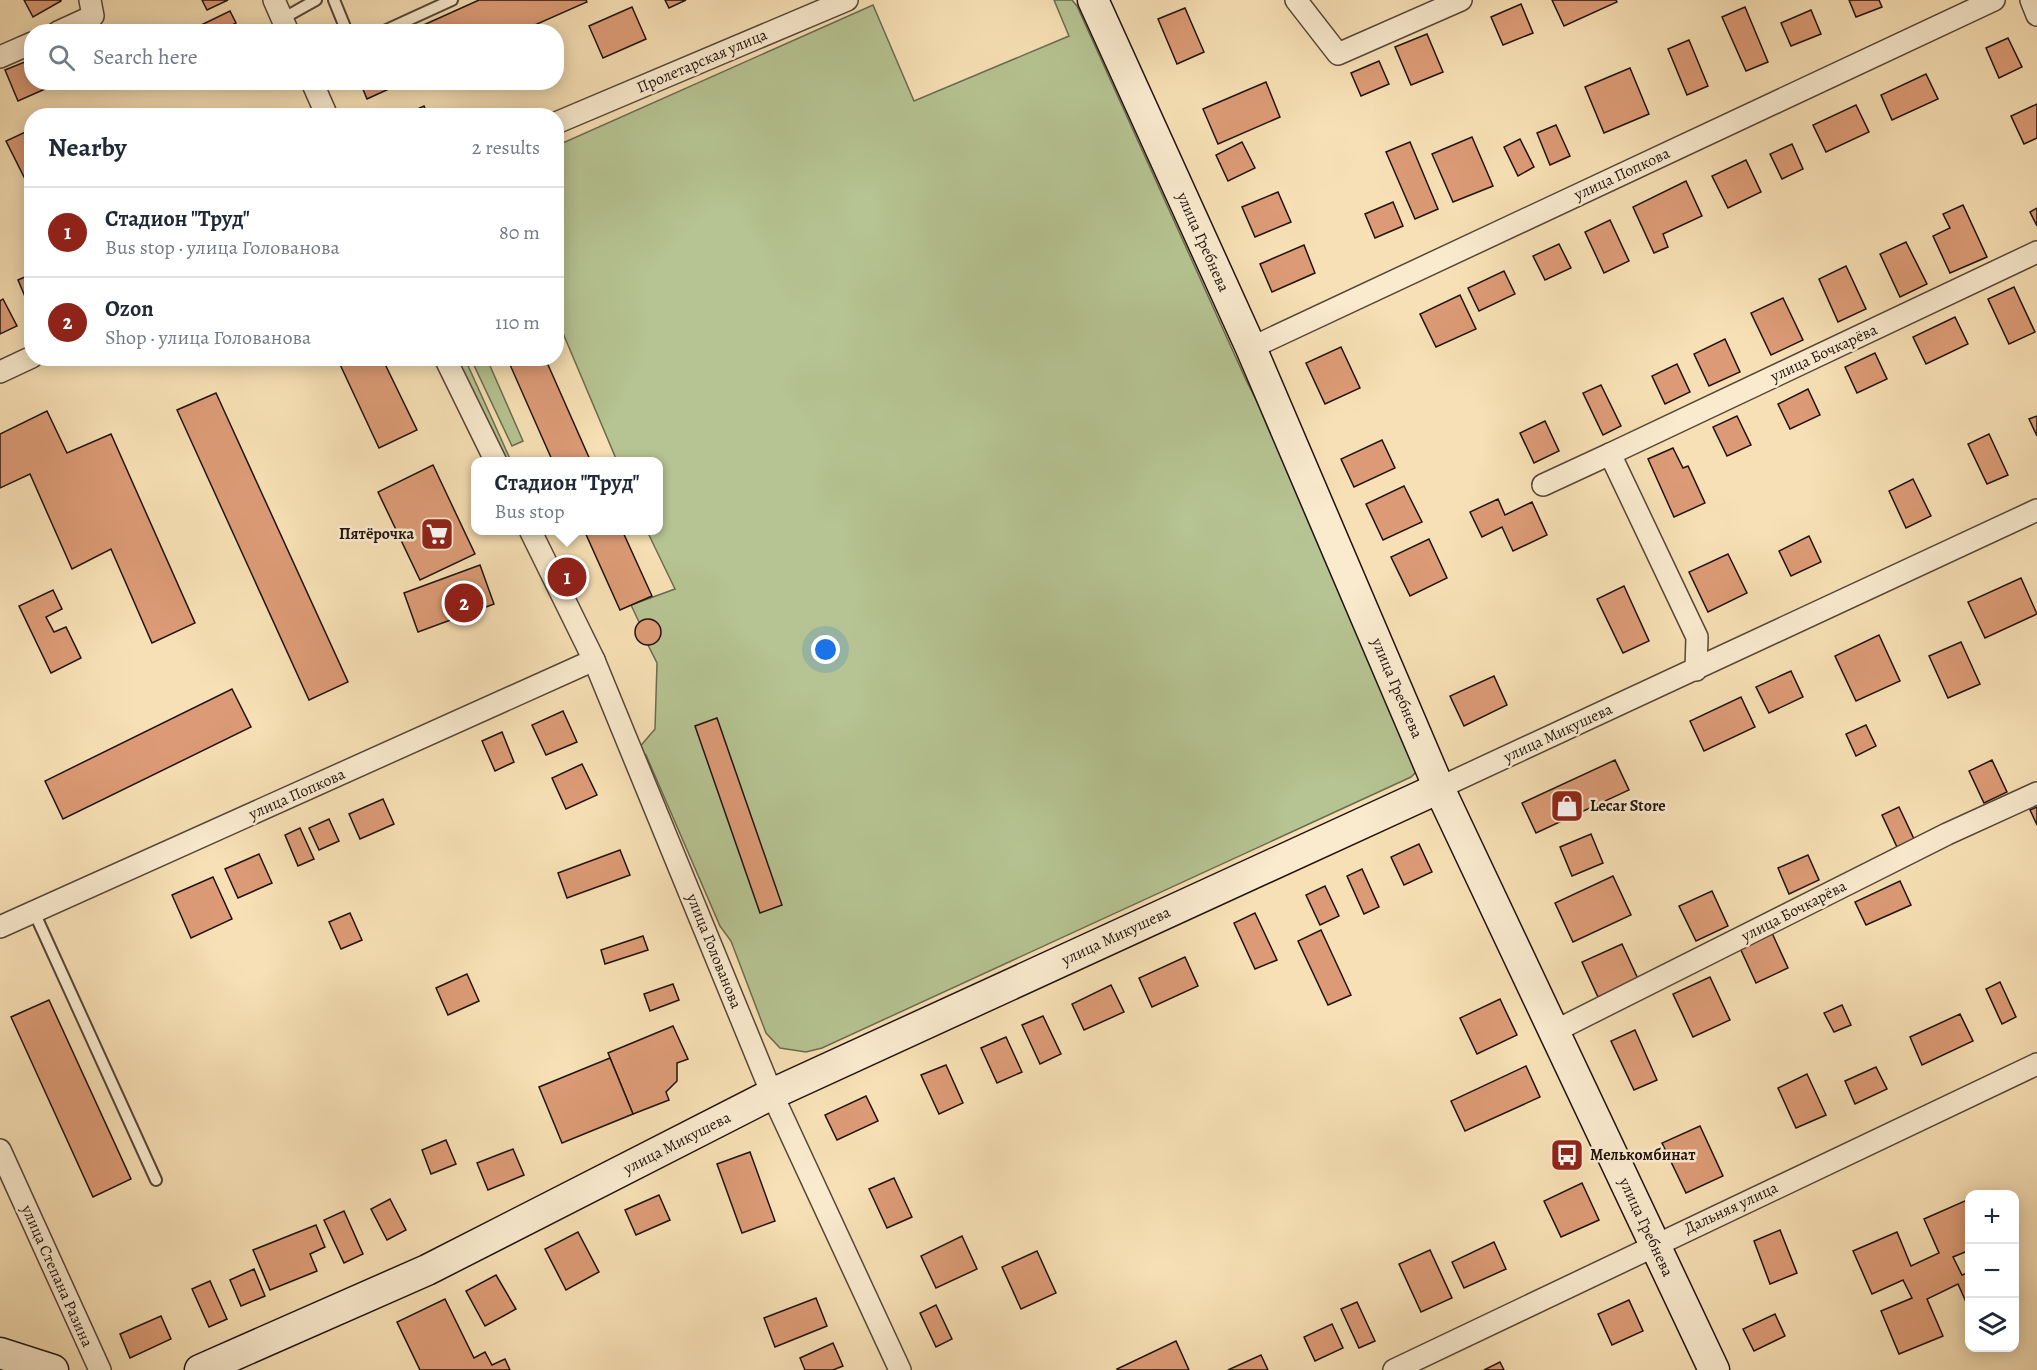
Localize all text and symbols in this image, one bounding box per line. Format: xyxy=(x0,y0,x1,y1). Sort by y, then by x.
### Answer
street label: Пролетарская улица xyxy=(633,23,771,98)
search box xyxy=(24,24,564,90)
icon: search xyxy=(45,41,78,74)
text: Search here xyxy=(93,42,198,72)
text: Nearby xyxy=(48,130,127,165)
text: 2 results xyxy=(472,134,540,161)
street label: улица Попкова xyxy=(1570,142,1674,206)
street label: улица Гребнева xyxy=(1171,188,1235,296)
text: Стадион "Труд" xyxy=(105,204,250,234)
text: 1 xyxy=(64,219,71,246)
text: 80 m xyxy=(499,219,540,246)
text: Bus stop · улица Голованова xyxy=(105,234,340,261)
text: Ozon xyxy=(105,294,154,324)
text: 2 xyxy=(63,309,72,336)
text: 110 m xyxy=(495,309,540,336)
street label: улица Бочкарёва xyxy=(1766,318,1881,388)
text: Shop · улица Голованова xyxy=(105,324,311,351)
popup xyxy=(471,457,663,535)
text: Стадион "Труд" xyxy=(495,468,639,498)
text: Bus stop xyxy=(495,498,564,525)
supermarket icon: Пятёрочка xyxy=(419,516,455,552)
place label: Пятёрочка xyxy=(339,523,414,545)
pin: 1 xyxy=(548,554,586,600)
pin: 2 xyxy=(444,580,484,626)
street label: улица Гребнева xyxy=(1366,634,1428,742)
your location xyxy=(811,635,840,664)
street label: улица Микушева xyxy=(1499,698,1617,768)
street label: улица Попкова xyxy=(244,763,349,825)
shop icon: Lecar Store xyxy=(1549,788,1585,824)
place label: Lecar Store xyxy=(1590,795,1666,817)
street label: улица Бочкарёва xyxy=(1737,875,1851,947)
street label: улица Голованова xyxy=(681,889,747,1012)
street label: улица Микушева xyxy=(1057,901,1175,971)
street label: улица Микушева xyxy=(619,1106,735,1180)
bus stop icon: Мелькомбинат xyxy=(1549,1137,1585,1173)
place label: Мелькомбинат xyxy=(1590,1144,1696,1166)
street label: улица Гребнева xyxy=(1613,1173,1679,1281)
street label: Дальняя улица xyxy=(1680,1176,1782,1239)
map controls xyxy=(1965,1190,2019,1352)
button: + xyxy=(1965,1190,2019,1244)
street label: улица Степана Разина xyxy=(15,1200,99,1351)
button: − xyxy=(1965,1244,2019,1298)
button: layers xyxy=(1965,1298,2019,1352)

